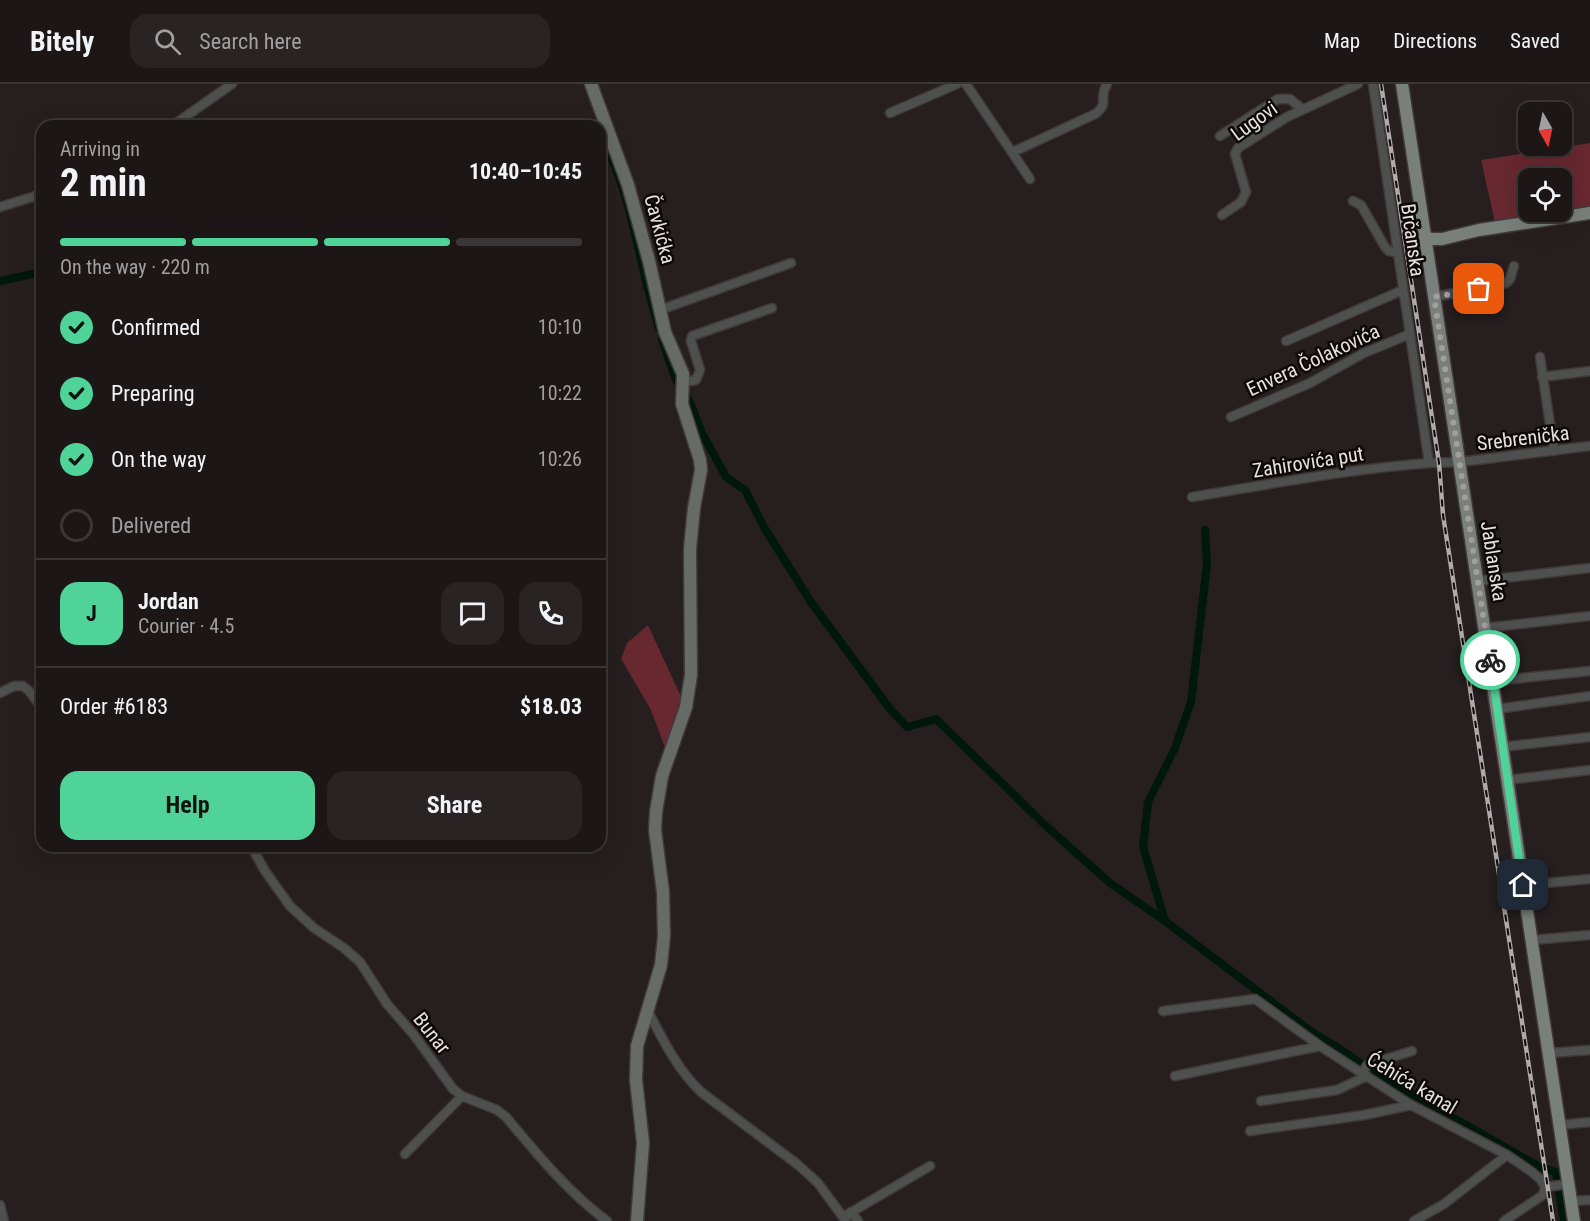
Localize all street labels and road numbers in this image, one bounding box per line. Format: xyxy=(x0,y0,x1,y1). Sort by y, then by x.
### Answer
street label: Lugovi xyxy=(1226,96,1282,146)
street label: Čavkićka xyxy=(639,192,681,266)
street label: Brčanska xyxy=(1396,202,1430,278)
street label: Envera Čolakovića xyxy=(1243,319,1383,401)
street label: Srebrenička xyxy=(1475,420,1571,456)
street label: Zahirovića put xyxy=(1251,441,1365,483)
street label: Jablanska xyxy=(1476,519,1512,603)
street label: Bunar xyxy=(408,1008,456,1058)
street label: Ćehića kanal xyxy=(1363,1047,1461,1119)

